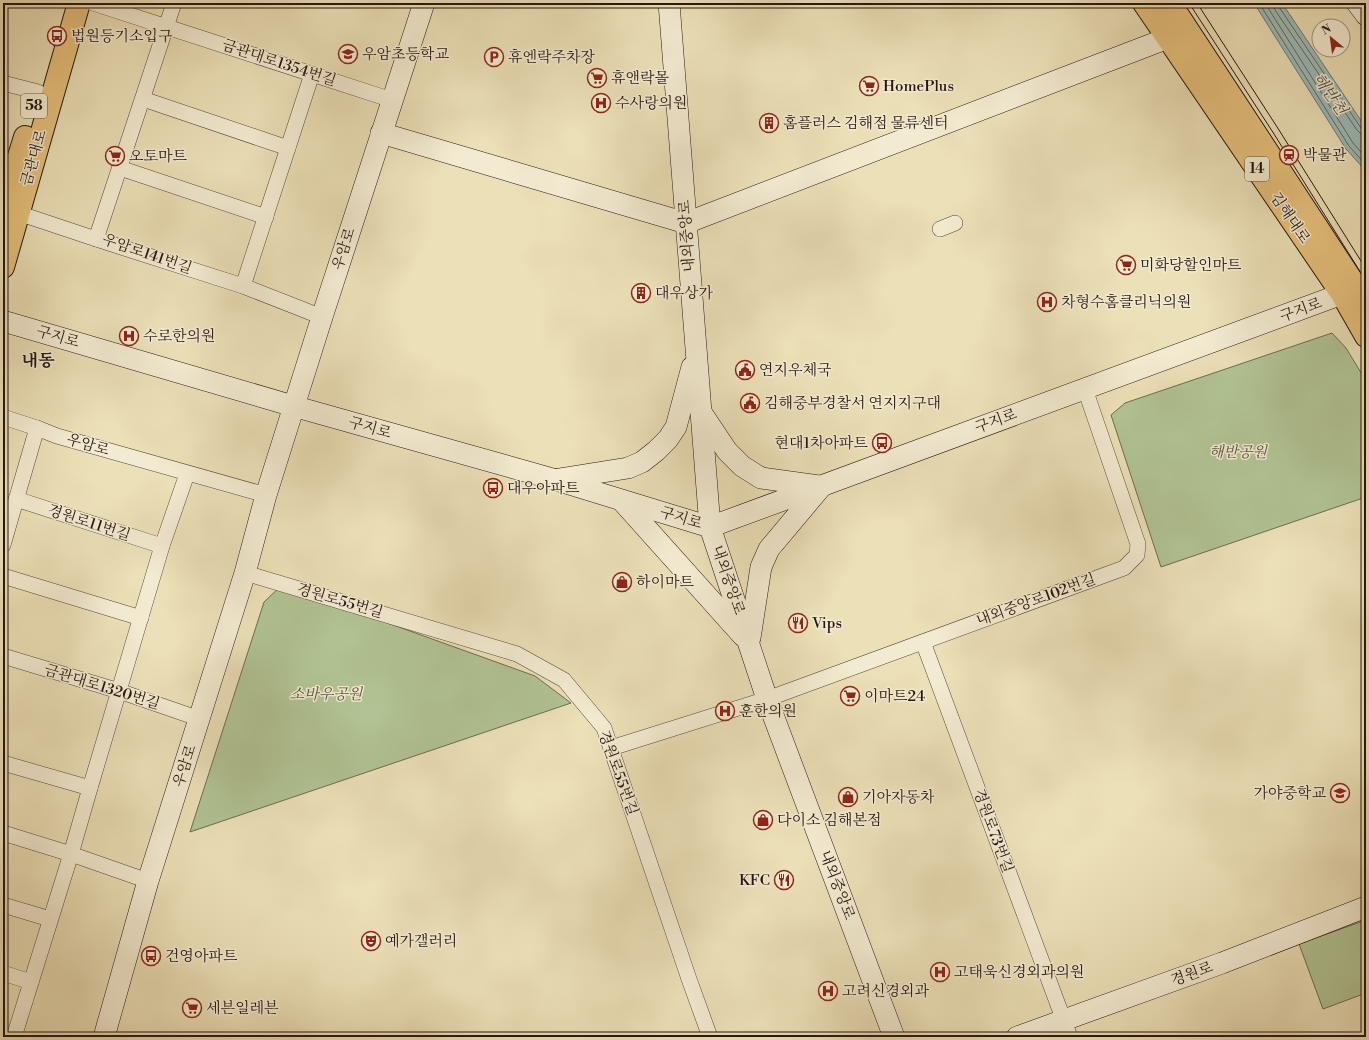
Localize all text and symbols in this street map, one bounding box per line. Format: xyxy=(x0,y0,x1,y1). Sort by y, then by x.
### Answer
north arrow xyxy=(1311,18,1351,58)
text: N xyxy=(1319,22,1334,38)
bus stop icon: 법원등기소입구 xyxy=(46,25,68,47)
place label: 법원등기소입구 xyxy=(71,27,173,46)
street label: 금관대로1354번길 xyxy=(219,36,339,90)
school or university icon: 우암초등학교 xyxy=(337,43,359,65)
place label: 우암초등학교 xyxy=(362,45,449,64)
parking icon: 휴엔락주차장 xyxy=(483,46,505,68)
place label: 휴엔락주차장 xyxy=(508,48,595,67)
supermarket icon: 휴앤락몰 xyxy=(586,67,608,89)
place label: 휴앤락몰 xyxy=(611,69,669,88)
water label: 해반천 xyxy=(1309,69,1352,120)
supermarket icon: HomePlus xyxy=(858,75,880,97)
place label: HomePlus xyxy=(883,77,954,96)
hospital icon: 수사랑의원 xyxy=(590,92,612,114)
road number: 58 xyxy=(21,94,47,118)
place label: 수사랑의원 xyxy=(615,94,687,113)
building icon: 홈플러스 김해점 물류센터 xyxy=(758,112,780,134)
place label: 홈플러스 김해점 물류센터 xyxy=(783,114,949,133)
street label: 금관대로 xyxy=(17,127,51,188)
station icon: 박물관 xyxy=(1278,144,1300,166)
supermarket icon: 오토마트 xyxy=(104,145,126,167)
place label: 박물관 xyxy=(1303,146,1347,165)
place label: 오토마트 xyxy=(129,147,187,166)
road number: 14 xyxy=(1245,157,1269,181)
street label: 김해대로 xyxy=(1266,189,1314,248)
street label: 내외중앙로 xyxy=(675,199,699,273)
street label: 우암로 xyxy=(328,225,360,273)
street label: 우암로141번길 xyxy=(100,230,194,278)
supermarket icon: 미화당할인마트 xyxy=(1115,254,1137,276)
place label: 미화당할인마트 xyxy=(1140,256,1242,275)
building icon: 대우상가 xyxy=(630,282,652,304)
place label: 대우상가 xyxy=(655,284,713,303)
hospital icon: 차형수홈클리닉의원 xyxy=(1036,291,1058,313)
place label: 차형수홈클리닉의원 xyxy=(1061,293,1191,312)
street label: 구지로 xyxy=(1277,293,1325,326)
street label: 구지로 xyxy=(34,322,82,352)
hospital icon: 수로한의원 xyxy=(118,325,140,347)
place label: 수로한의원 xyxy=(143,327,215,346)
district label: 내동 xyxy=(22,350,55,372)
public building icon: 연지우체국 xyxy=(734,359,756,381)
place label: 연지우체국 xyxy=(759,361,832,380)
public building icon: 김해중부경찰서 연지지구대 xyxy=(739,392,761,414)
place label: 김해중부경찰서 연지지구대 xyxy=(764,394,941,413)
street label: 구지로 xyxy=(972,404,1020,437)
street label: 구지로 xyxy=(346,413,394,443)
street label: 우암로 xyxy=(64,430,112,460)
bus stop icon: 현대1차아파트 xyxy=(871,432,893,454)
place label: 현대1차아파트 xyxy=(775,434,869,453)
park label: 해반공원 xyxy=(1209,443,1268,462)
bus stop icon: 대우아파트 xyxy=(482,477,504,499)
place label: 대우아파트 xyxy=(507,479,580,498)
street label: 경원로11번길 xyxy=(45,501,133,545)
street label: 구지로 xyxy=(657,503,705,534)
street label: 내외중앙로 xyxy=(707,543,749,618)
street label: 내외중앙로102번길 xyxy=(974,570,1098,630)
shop icon: 하이마트 xyxy=(611,571,633,593)
place label: 하이마트 xyxy=(636,573,694,592)
street label: 경원로55번길 xyxy=(295,580,385,622)
restaurant icon: Vips xyxy=(787,612,809,634)
place label: Vips xyxy=(811,614,842,633)
street label: 금관대로1320번길 xyxy=(42,660,162,714)
park label: 소바우공원 xyxy=(290,685,364,704)
supermarket icon: 이마트24 xyxy=(839,685,861,707)
place label: 이마트24 xyxy=(864,687,925,706)
hospital icon: 훈한의원 xyxy=(714,700,736,722)
place label: 훈한의원 xyxy=(739,702,797,721)
street label: 경원로55번길 xyxy=(594,728,642,818)
street label: 우암로 xyxy=(169,742,201,790)
school or university icon: 가야중학교 xyxy=(1329,782,1351,804)
place label: 가야중학교 xyxy=(1254,784,1327,803)
shop icon: 기아자동차 xyxy=(837,786,859,808)
street label: 경원로73번길 xyxy=(969,786,1017,876)
place label: 기아자동차 xyxy=(862,788,935,807)
shop icon: 다이소 김해본점 xyxy=(752,809,774,831)
place label: 다이소 김해본점 xyxy=(777,811,882,830)
street label: 내외중앙로 xyxy=(815,848,859,923)
restaurant icon: KFC xyxy=(773,869,795,891)
place label: KFC xyxy=(739,871,770,890)
theatre icon: 예가갤러리 xyxy=(360,930,382,952)
place label: 예가갤러리 xyxy=(385,932,457,951)
bus stop icon: 건영아파트 xyxy=(140,945,162,967)
place label: 건영아파트 xyxy=(165,947,238,966)
street label: 경원로 xyxy=(1168,957,1216,990)
hospital icon: 고태욱신경외과의원 xyxy=(929,961,951,983)
place label: 고태욱신경외과의원 xyxy=(954,963,1084,982)
hospital icon: 고려신경외과 xyxy=(817,980,839,1002)
place label: 고려신경외과 xyxy=(842,982,929,1001)
supermarket icon: 세븐일레븐 xyxy=(181,997,203,1019)
place label: 세븐일레븐 xyxy=(206,999,279,1018)

